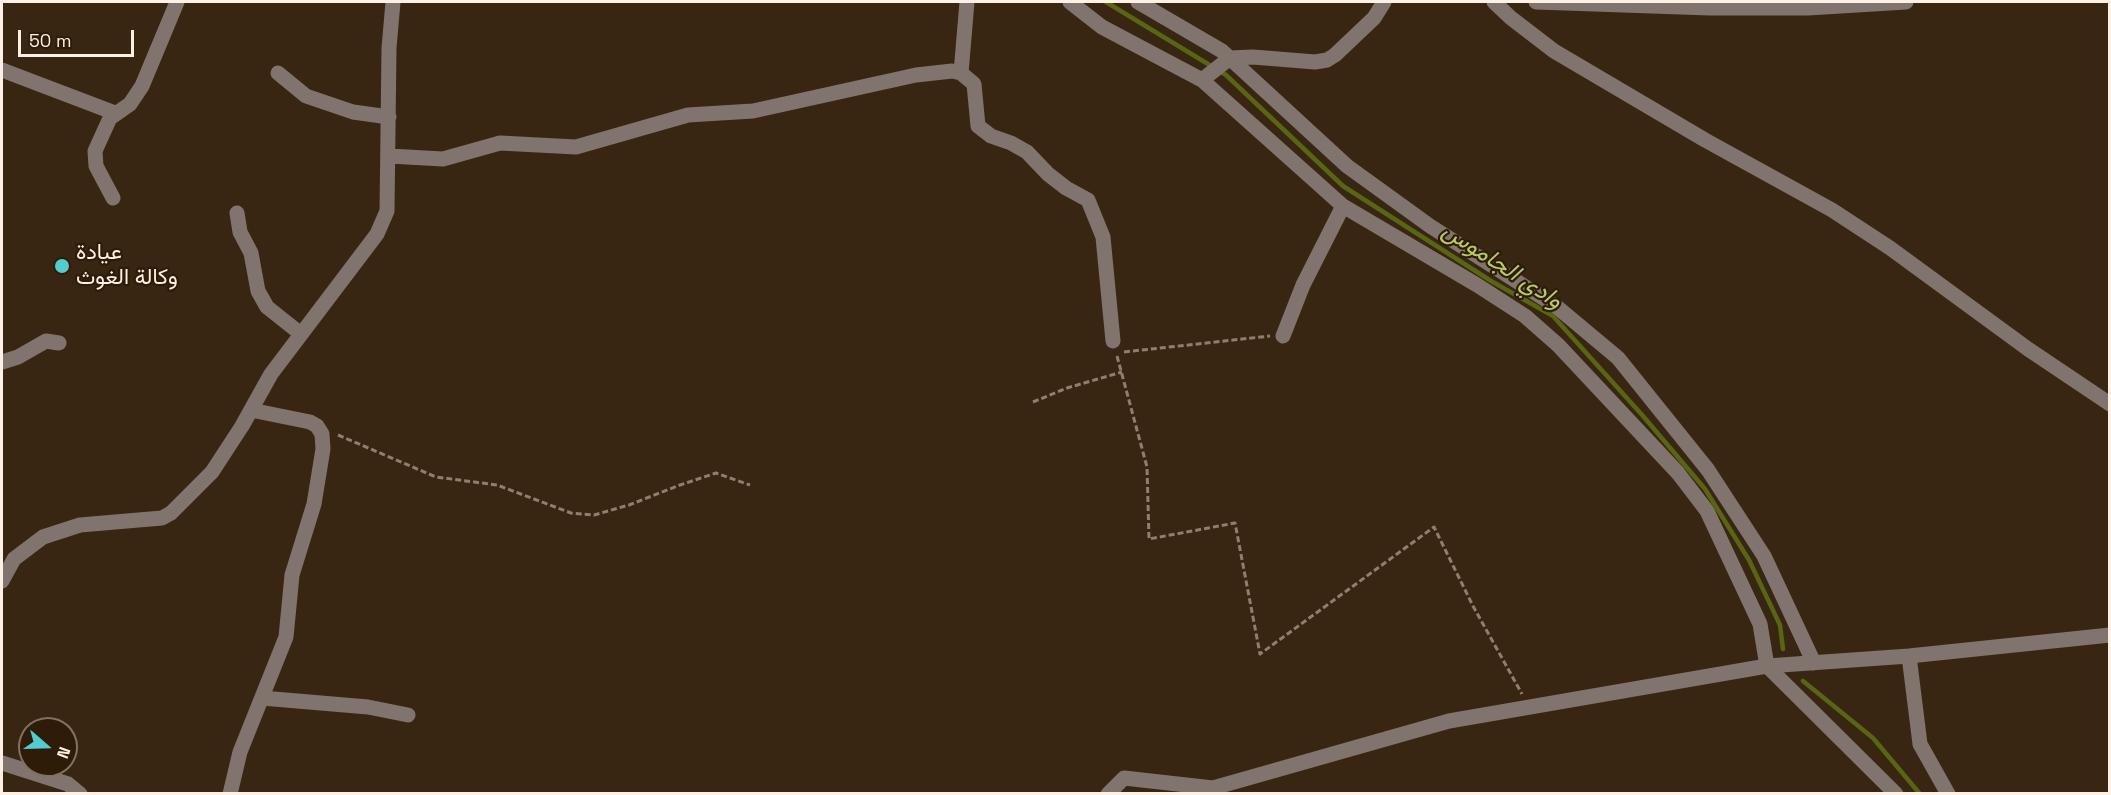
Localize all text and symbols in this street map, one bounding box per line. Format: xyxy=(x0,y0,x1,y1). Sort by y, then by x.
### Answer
scale bar xyxy=(21,18,136,56)
text: 50 m xyxy=(29,29,71,52)
water label: وادي الجاموس xyxy=(1436,216,1568,316)
place label: عيادة وكالة الغوث xyxy=(76,240,178,292)
marker: عيادة وكالة الغوث xyxy=(53,257,71,275)
north arrow xyxy=(18,717,78,777)
text: N xyxy=(52,744,75,761)

